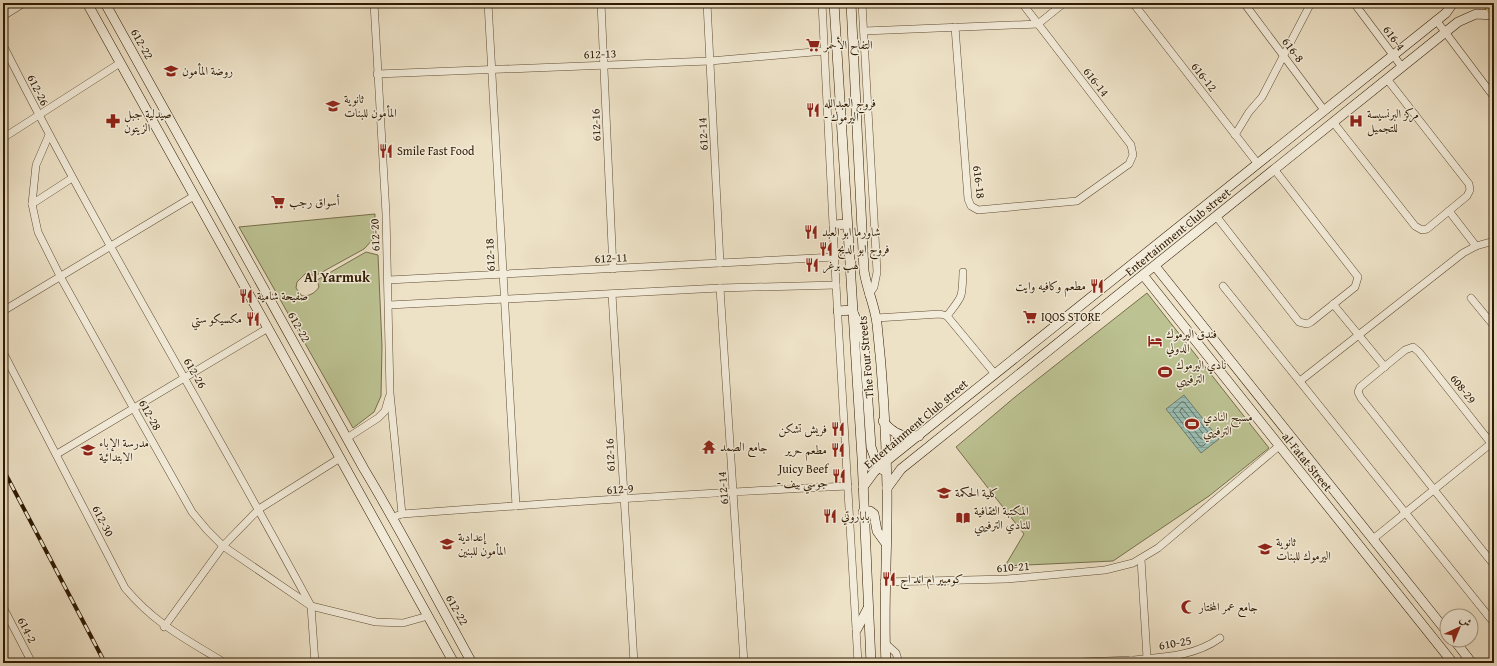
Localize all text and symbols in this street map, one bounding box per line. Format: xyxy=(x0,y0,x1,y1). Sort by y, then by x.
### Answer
street label: 616-4 xyxy=(1379,22,1410,54)
street label: 612-22 xyxy=(127,25,158,63)
street label: 616-8 xyxy=(1278,34,1309,66)
place label: التفاح الأحمر xyxy=(822,36,873,56)
supermarket icon: التفاح الأحمر xyxy=(805,37,821,53)
street label: 612-13 xyxy=(583,44,617,63)
street label: 616-12 xyxy=(1188,58,1221,95)
place label: روضة المأمون xyxy=(182,62,233,79)
school or university icon: روضة المأمون xyxy=(163,63,179,79)
street label: 616-14 xyxy=(1080,63,1113,100)
street label: 612-26 xyxy=(23,71,54,109)
place label: ثانوية المأمون للبنات xyxy=(344,90,397,121)
place label: فروج العبدالله - اليرموك xyxy=(824,94,876,125)
school or university icon: ثانوية المأمون للبنات xyxy=(325,98,341,114)
restaurant icon: فروج العبدالله - اليرموك xyxy=(805,102,821,118)
place label: صيدلية جبل الزيتون xyxy=(124,105,172,136)
place label: مركز البرنسيسة للتجميل xyxy=(1367,105,1419,137)
street label: 612-16 xyxy=(586,108,605,142)
pharmacy icon: صيدلية جبل الزيتون xyxy=(105,113,121,129)
hospital icon: مركز البرنسيسة للتجميل xyxy=(1348,113,1364,129)
street label: 612-14 xyxy=(693,117,712,151)
place label: Smile Fast Food xyxy=(397,142,475,159)
restaurant icon: Smile Fast Food xyxy=(378,143,394,159)
street label: 616-18 xyxy=(969,165,990,200)
street label: Entertainment Club street xyxy=(1121,183,1235,279)
place label: أسواق رجب xyxy=(289,193,340,210)
supermarket icon: أسواق رجب xyxy=(270,194,286,210)
street label: 612-20 xyxy=(365,218,384,252)
place label: شاورما ابو العبد xyxy=(822,223,881,240)
restaurant icon: شاورما ابو العبد xyxy=(803,224,819,240)
street label: 612-18 xyxy=(480,238,499,272)
place label: فروج ابو الديج xyxy=(837,240,890,260)
restaurant icon: فروج ابو الديج xyxy=(818,241,834,257)
street label: 612-11 xyxy=(594,248,628,267)
place label: لهب برغر xyxy=(823,256,859,274)
restaurant icon: لهب برغر xyxy=(804,257,820,273)
district label: Al Yarmuk xyxy=(304,267,371,287)
place label: مطعم وكافيه وايت xyxy=(1015,277,1086,297)
restaurant icon: مطعم وكافيه وايت xyxy=(1089,278,1105,294)
place label: صفيحة شامية xyxy=(257,287,308,304)
restaurant icon: صفيحة شامية xyxy=(238,288,254,304)
street label: 612-22 xyxy=(284,308,315,346)
place label: IQOS STORE xyxy=(1041,308,1101,325)
supermarket icon: IQOS STORE xyxy=(1022,309,1038,325)
place label: مكسيكو ستي xyxy=(191,310,242,331)
restaurant icon: مكسيكو ستي xyxy=(245,311,261,327)
street label: The Four Streets xyxy=(853,315,878,399)
place label: فندق اليرموك الدولي xyxy=(1166,325,1217,358)
hotel icon: فندق اليرموك الدولي xyxy=(1147,333,1163,349)
street label: 612-26 xyxy=(180,354,211,391)
place label: نادي اليرموك الترفيهي xyxy=(1176,356,1226,391)
sports icon: نادي اليرموك الترفيهي xyxy=(1157,364,1173,380)
street label: 608-29 xyxy=(1447,370,1480,407)
street label: Entertainment Club street xyxy=(860,374,972,472)
street label: 612-28 xyxy=(135,396,166,434)
place label: مسبح النادي الترفيهي xyxy=(1203,408,1253,443)
sports icon: مسبح النادي الترفيهي xyxy=(1184,416,1200,432)
place label: فريش تشكن xyxy=(779,420,827,438)
restaurant icon: فريش تشكن xyxy=(830,421,846,437)
street label: al-Fatat Street xyxy=(1278,429,1337,495)
place label: مدرسة الإباء الابتدائية xyxy=(99,434,149,465)
street label: 612-16 xyxy=(600,438,619,472)
place label: جامع الصمد xyxy=(720,438,768,458)
temple icon: جامع الصمد xyxy=(701,439,717,455)
place label: مطعم حرير xyxy=(783,441,827,461)
school or university icon: مدرسة الإباء الابتدائية xyxy=(80,442,96,458)
restaurant icon: مطعم حرير xyxy=(830,442,846,458)
place label: Juicy Beef - جوسي بيف xyxy=(777,460,829,494)
restaurant icon: Juicy Beef - جوسي بيف xyxy=(831,468,847,484)
street label: 612-14 xyxy=(713,471,732,505)
street label: 612-9 xyxy=(606,479,634,498)
place label: كلية الحكمة xyxy=(955,484,999,501)
school or university icon: كلية الحكمة xyxy=(936,485,952,501)
street label: 612-30 xyxy=(88,502,119,540)
place label: المكتبة الثقافية للنادي الترفيهي xyxy=(974,502,1030,537)
place label: باباروتي xyxy=(841,507,869,526)
restaurant icon: باباروتي xyxy=(822,508,838,524)
library icon: المكتبة الثقافية للنادي الترفيهي xyxy=(955,510,971,526)
place label: إعدادية المأمون للبنين xyxy=(458,528,507,559)
place label: ثانوية اليرموك للبنات xyxy=(1276,533,1331,564)
school or university icon: إعدادية المأمون للبنين xyxy=(439,536,455,552)
school or university icon: ثانوية اليرموك للبنات xyxy=(1257,541,1273,557)
street label: 610-21 xyxy=(996,557,1030,576)
place label: كومبير ام اند اج xyxy=(900,570,963,590)
restaurant icon: كومبير ام اند اج xyxy=(881,571,897,587)
street label: 612-22 xyxy=(442,591,473,629)
place label: جامع عمر المختار xyxy=(1198,598,1258,618)
mosque icon: جامع عمر المختار xyxy=(1180,599,1196,615)
north arrow xyxy=(1439,608,1479,648)
text: ش xyxy=(1456,611,1475,630)
street label: 614-2 xyxy=(14,614,41,646)
street label: 610-25 xyxy=(1157,631,1193,654)

